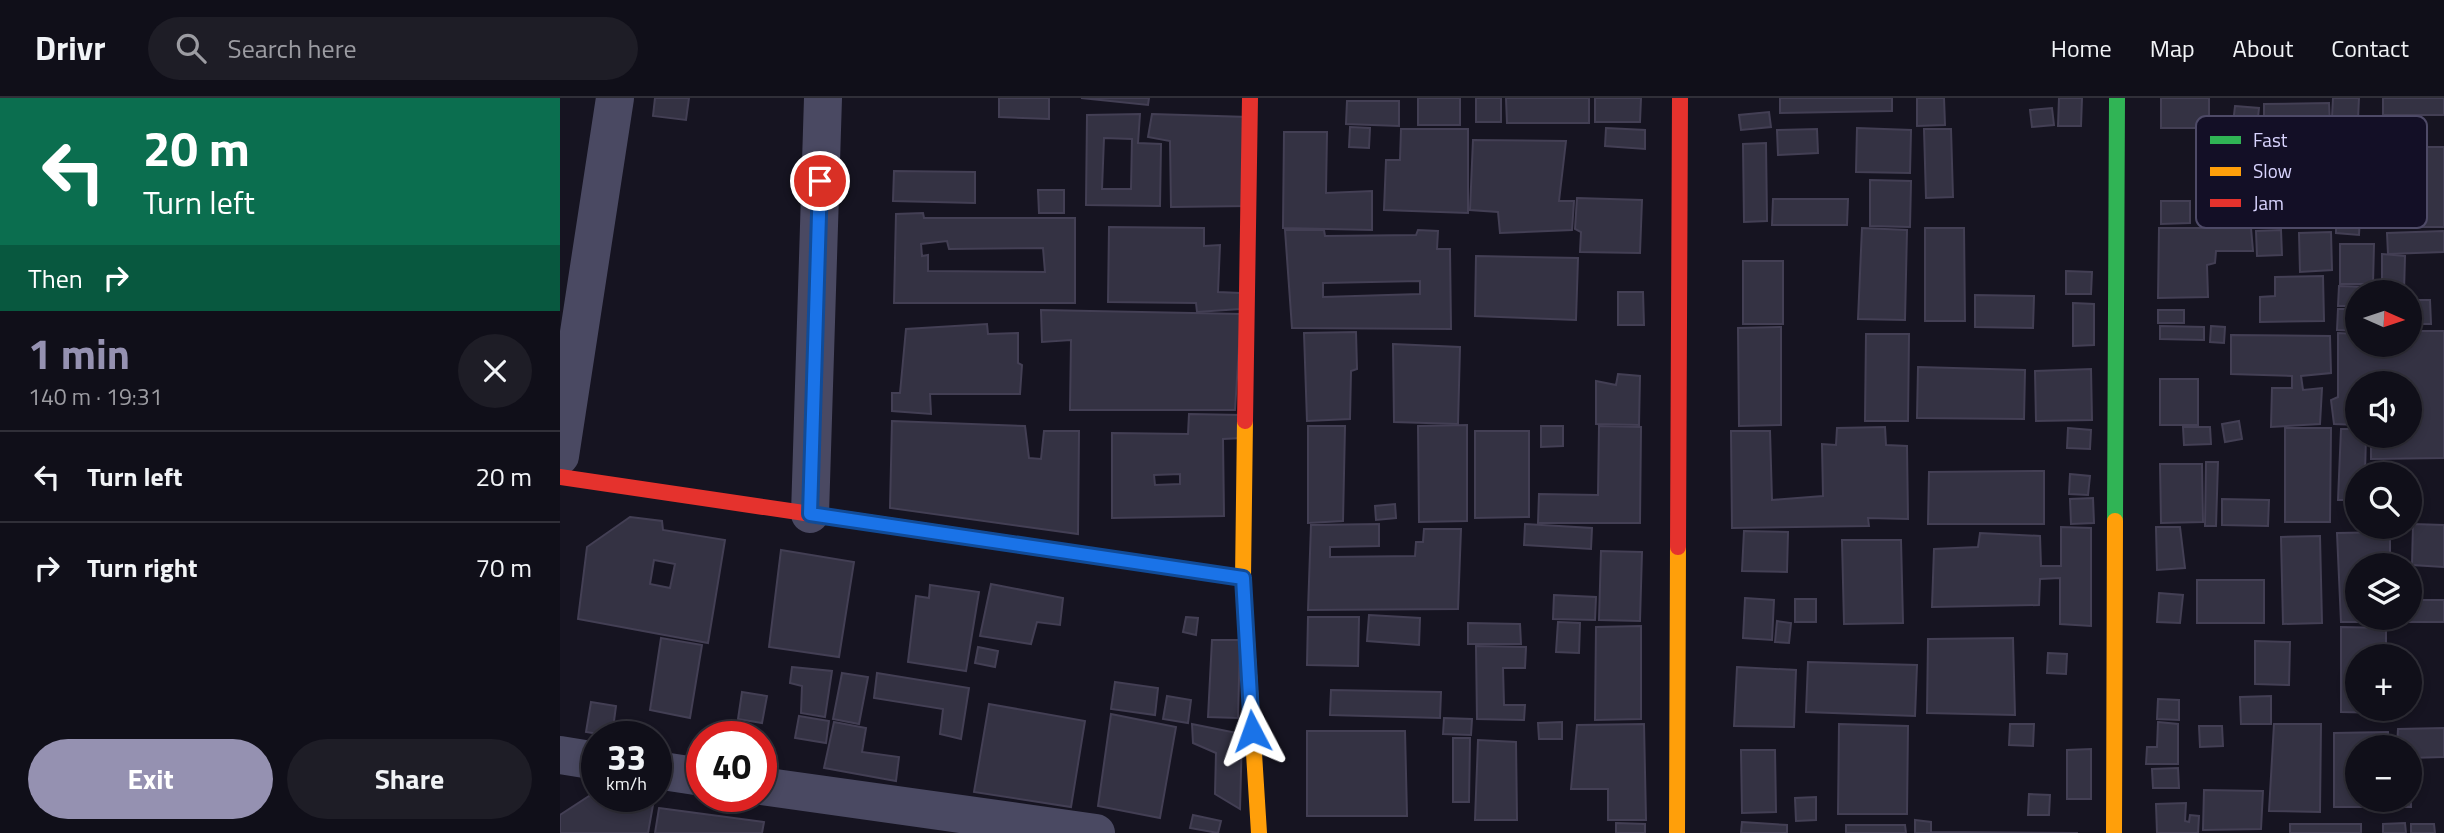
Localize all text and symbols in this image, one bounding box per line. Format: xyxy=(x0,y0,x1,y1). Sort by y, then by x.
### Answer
search box xyxy=(148,17,638,80)
text: Drivr xyxy=(35,23,106,73)
icon: search xyxy=(172,29,210,67)
text: Search here xyxy=(228,29,357,68)
text: Home xyxy=(2051,30,2112,66)
text: Map xyxy=(2150,30,2195,66)
text: About xyxy=(2233,30,2293,66)
text: Contact xyxy=(2331,30,2409,66)
text: 20 m xyxy=(143,110,250,185)
legend xyxy=(2196,116,2427,228)
text: Fast xyxy=(2253,125,2288,154)
icon: left xyxy=(28,126,119,217)
pin xyxy=(790,151,850,211)
text: Slow xyxy=(2253,156,2292,185)
icon: arrive xyxy=(801,162,839,200)
text: Turn left xyxy=(143,178,255,226)
text: Jam xyxy=(2253,188,2284,217)
text: Then xyxy=(28,259,83,298)
icon: right xyxy=(97,259,135,297)
north arrow xyxy=(2345,280,2422,357)
map controls xyxy=(2345,280,2422,812)
text: 1 min xyxy=(28,321,130,385)
button: close xyxy=(458,334,532,408)
button: sound xyxy=(2345,371,2422,448)
text: 140 m · 19:31 xyxy=(28,379,163,414)
text: Turn left xyxy=(87,457,182,496)
text: 20 m xyxy=(475,457,532,496)
icon: left xyxy=(28,458,66,496)
button: search xyxy=(2345,462,2422,539)
text: Turn right xyxy=(87,548,198,587)
text: 70 m xyxy=(475,548,532,587)
icon: right xyxy=(28,549,66,587)
button: layers xyxy=(2345,553,2422,630)
button: + xyxy=(2345,644,2422,721)
position arrow xyxy=(1215,694,1289,768)
speed limit sign: 40 xyxy=(686,721,777,812)
text: 33 xyxy=(607,730,646,784)
button: − xyxy=(2345,735,2422,812)
button: Exit xyxy=(28,739,273,819)
button: Share xyxy=(287,739,532,819)
text: km/h xyxy=(606,770,647,797)

